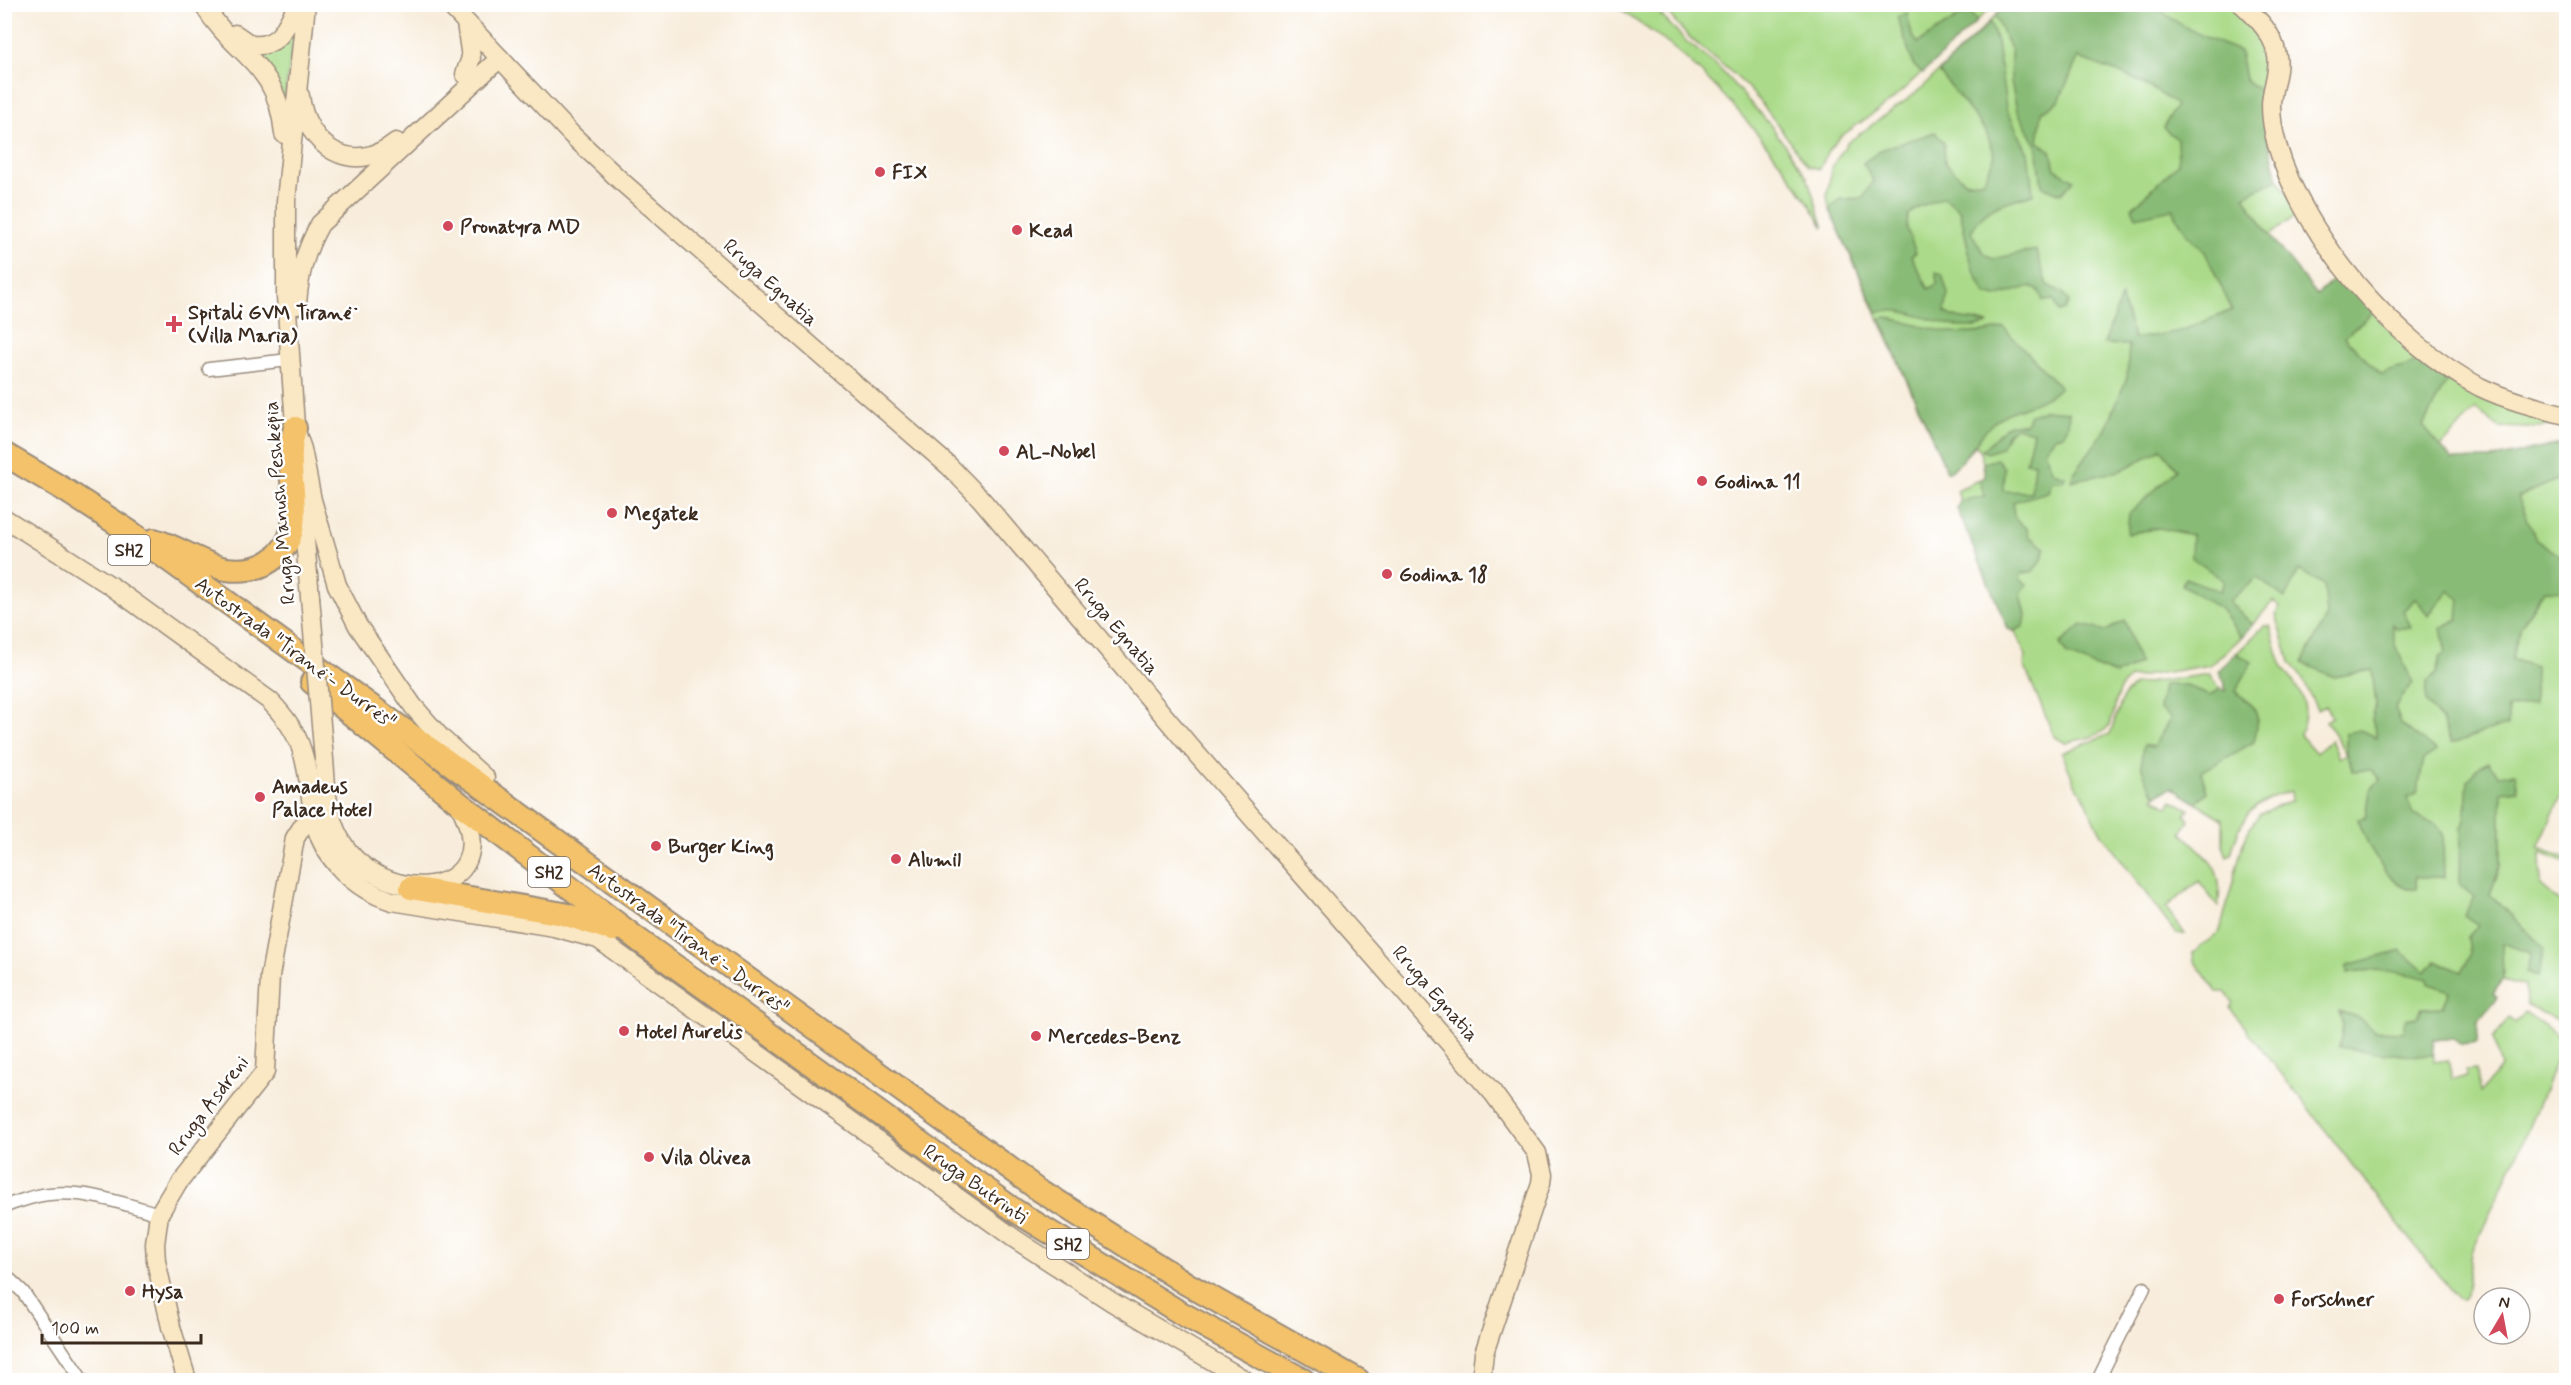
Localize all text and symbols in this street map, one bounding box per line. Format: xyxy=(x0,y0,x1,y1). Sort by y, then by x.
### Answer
place label: FIX xyxy=(892,160,928,187)
marker: FIX xyxy=(873,165,887,179)
place label: Pronatyra MD xyxy=(460,214,580,241)
place label: Kead xyxy=(1029,218,1073,245)
marker: Pronatyra MD xyxy=(441,219,455,233)
marker: Kead xyxy=(1010,223,1024,237)
street label: Rruga Egnatia xyxy=(716,233,823,334)
place label: Spitali GVM Tiranë (Villa Maria) xyxy=(188,300,358,350)
marker: Spitali GVM Tiranë (Villa Maria) xyxy=(165,315,183,333)
street label: Rruga Manush Peshkëpia xyxy=(258,400,304,606)
place label: AL-Nobel xyxy=(1016,439,1096,466)
marker: AL-Nobel xyxy=(997,444,1011,458)
place label: Godina 11 xyxy=(1714,469,1801,496)
marker: Godina 11 xyxy=(1695,474,1709,488)
place label: Megatek xyxy=(624,501,698,530)
marker: Megatek xyxy=(605,506,619,520)
road number: SH2 xyxy=(108,535,150,565)
place label: Godina 18 xyxy=(1399,562,1488,589)
marker: Godina 18 xyxy=(1380,567,1394,581)
street label: Autostrada "Tiranë - Durrës" xyxy=(189,571,401,735)
street label: Rruga Egnatia xyxy=(1066,573,1165,682)
place label: Amadeus Palace Hotel xyxy=(272,774,372,824)
marker: Amadeus Palace Hotel xyxy=(253,790,267,804)
place label: Burger King xyxy=(668,834,774,863)
marker: Burger King xyxy=(649,839,663,853)
place label: Alumil xyxy=(908,847,961,874)
marker: Alumil xyxy=(889,852,903,866)
road number: SH2 xyxy=(528,857,570,887)
street label: Autostrada "Tiranë - Durrës" xyxy=(582,857,794,1021)
street label: Rruga Egnatia xyxy=(1385,940,1484,1049)
place label: Hotel Aurelis xyxy=(636,1019,743,1046)
marker: Hotel Aurelis xyxy=(617,1024,631,1038)
place label: Mercedes-Benz xyxy=(1048,1024,1181,1051)
marker: Mercedes-Benz xyxy=(1029,1029,1043,1043)
street label: Rruga Asdreni xyxy=(163,1050,257,1162)
street label: Rruga Butrinti xyxy=(917,1138,1033,1231)
place label: Vila Olivea xyxy=(661,1145,751,1172)
marker: Vila Olivea xyxy=(642,1150,656,1164)
road number: SH2 xyxy=(1047,1229,1089,1259)
place label: Hysa xyxy=(142,1279,183,1306)
marker: Hysa xyxy=(123,1284,137,1298)
north arrow xyxy=(2472,1286,2532,1346)
place label: Forschner xyxy=(2291,1287,2375,1314)
text: N xyxy=(2497,1291,2511,1314)
marker: Forschner xyxy=(2272,1292,2286,1306)
scale bar xyxy=(42,1307,201,1345)
text: 100 m xyxy=(51,1317,99,1341)

